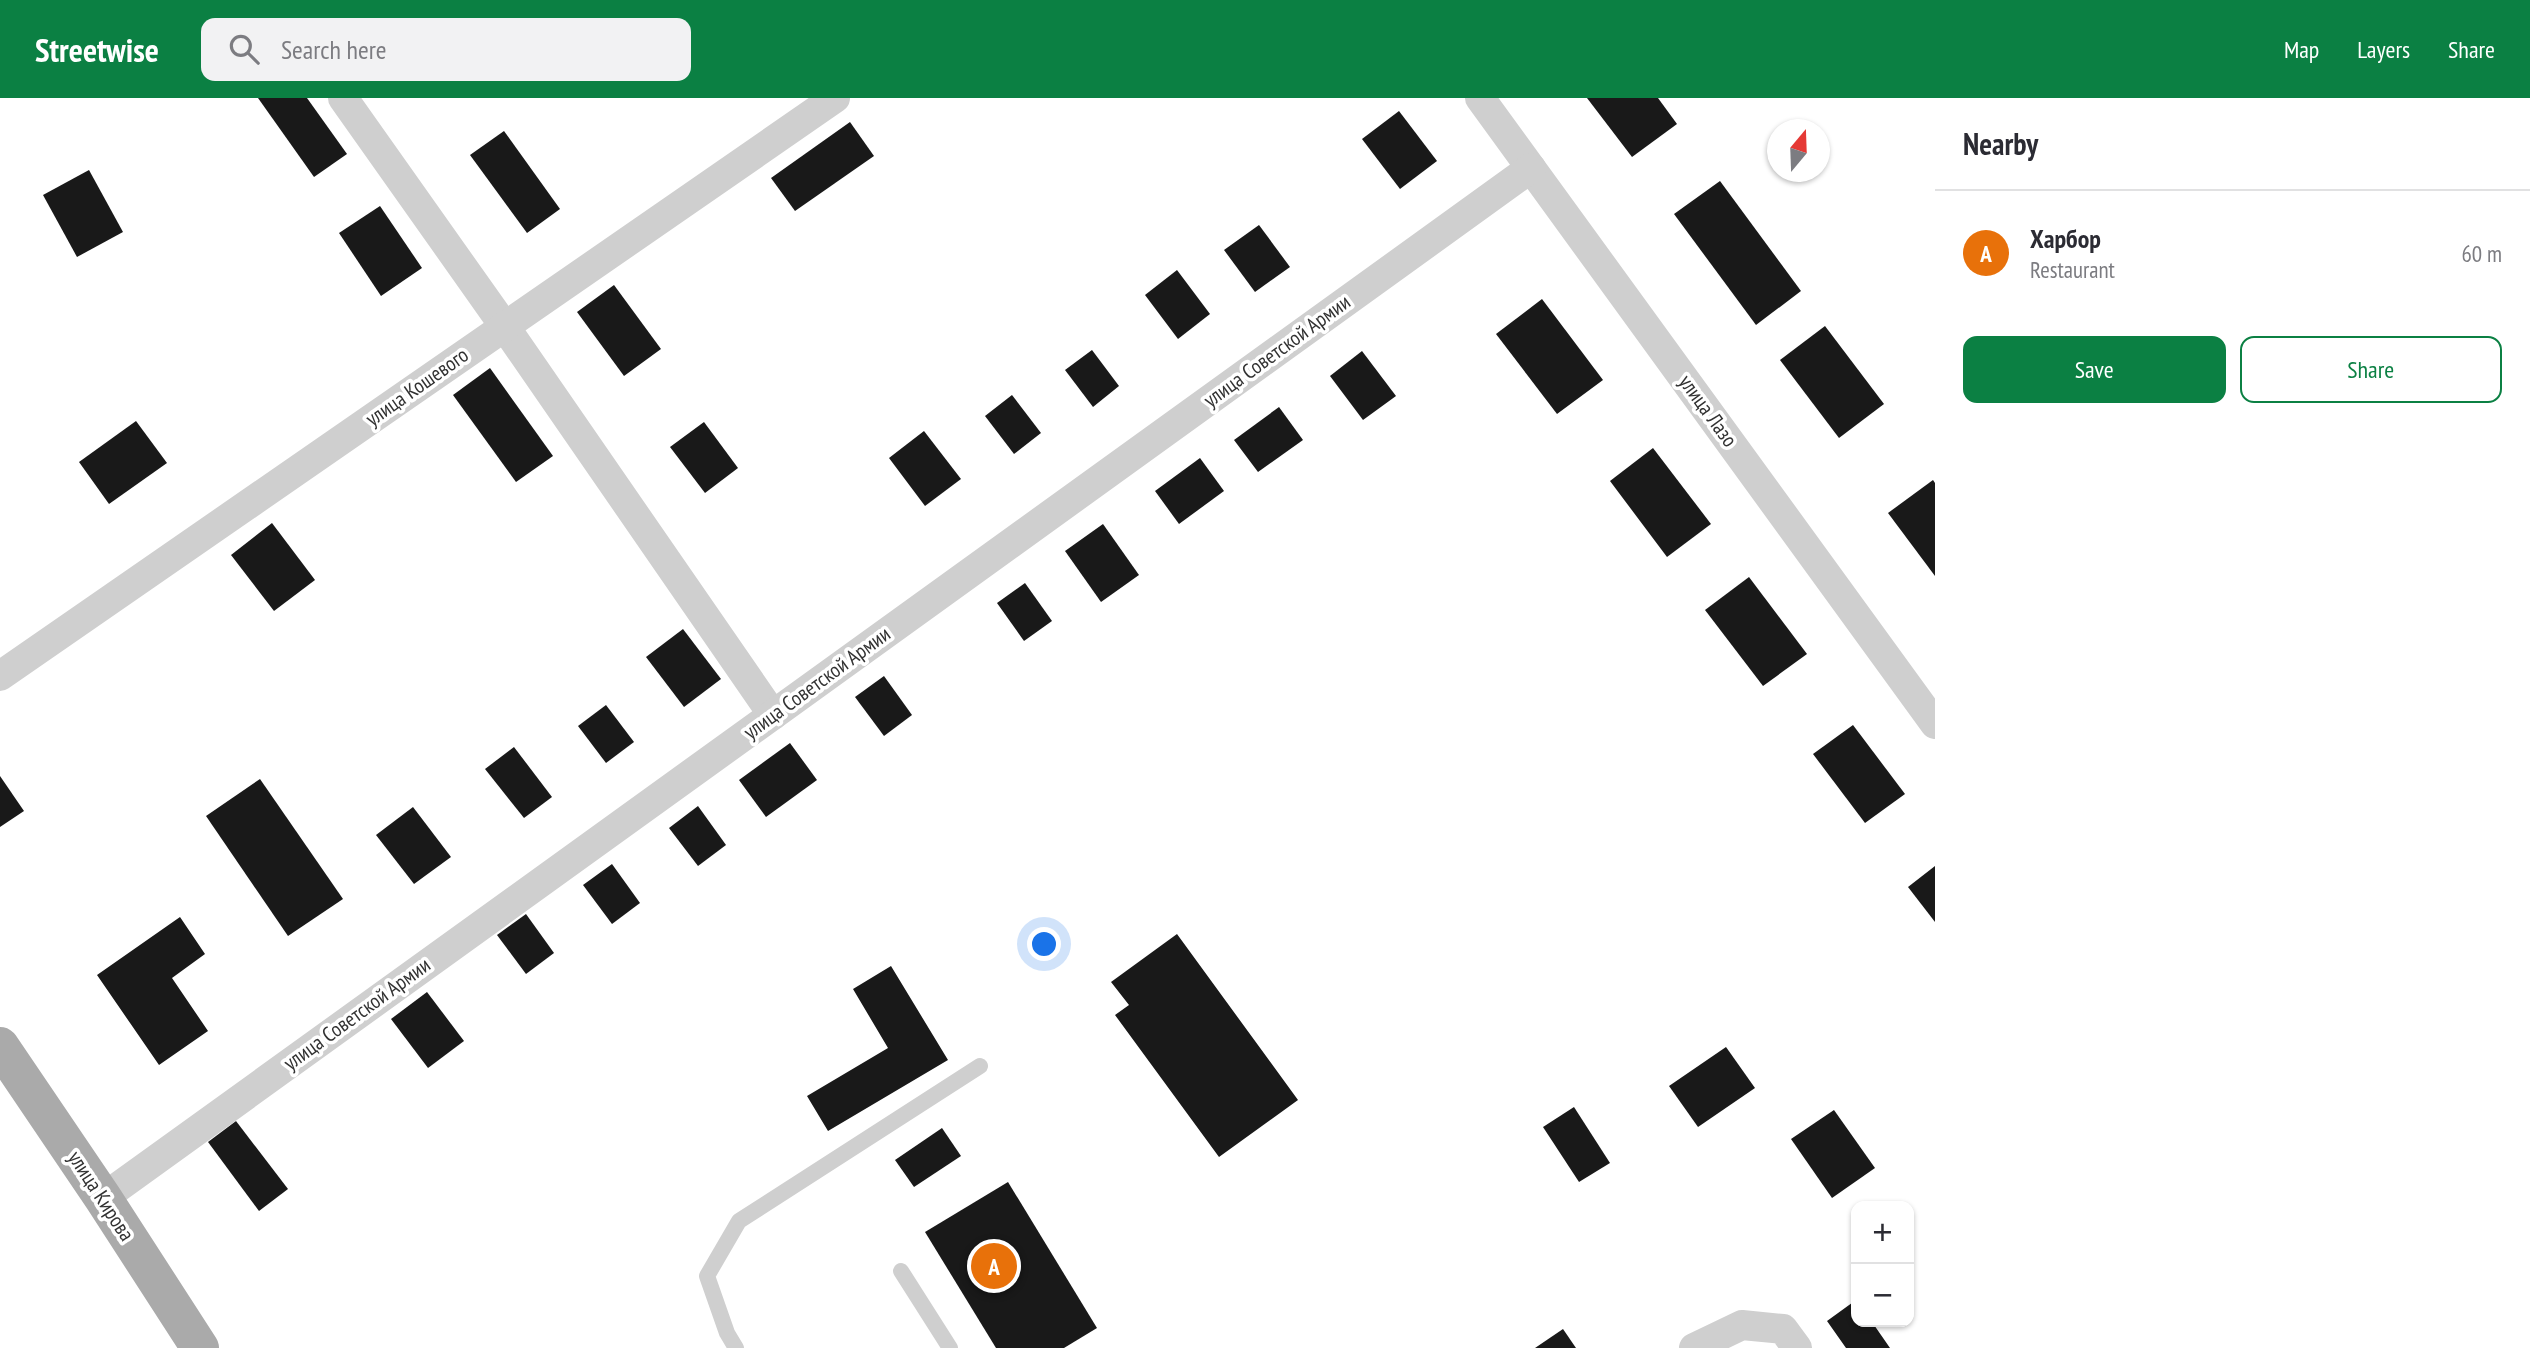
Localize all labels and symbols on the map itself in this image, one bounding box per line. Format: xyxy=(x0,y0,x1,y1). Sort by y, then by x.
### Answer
north arrow xyxy=(1767,119,1830,182)
street label: улица Советской Армии xyxy=(1198,288,1356,413)
street label: улица Кошевого xyxy=(360,341,473,432)
street label: улица Лазо xyxy=(1673,369,1744,452)
street label: улица Советской Армии xyxy=(738,620,896,745)
your location xyxy=(1027,927,1061,961)
street label: улица Советской Армии xyxy=(278,951,436,1076)
street label: улица Кирова xyxy=(62,1146,141,1246)
pin: A xyxy=(971,1240,1017,1292)

